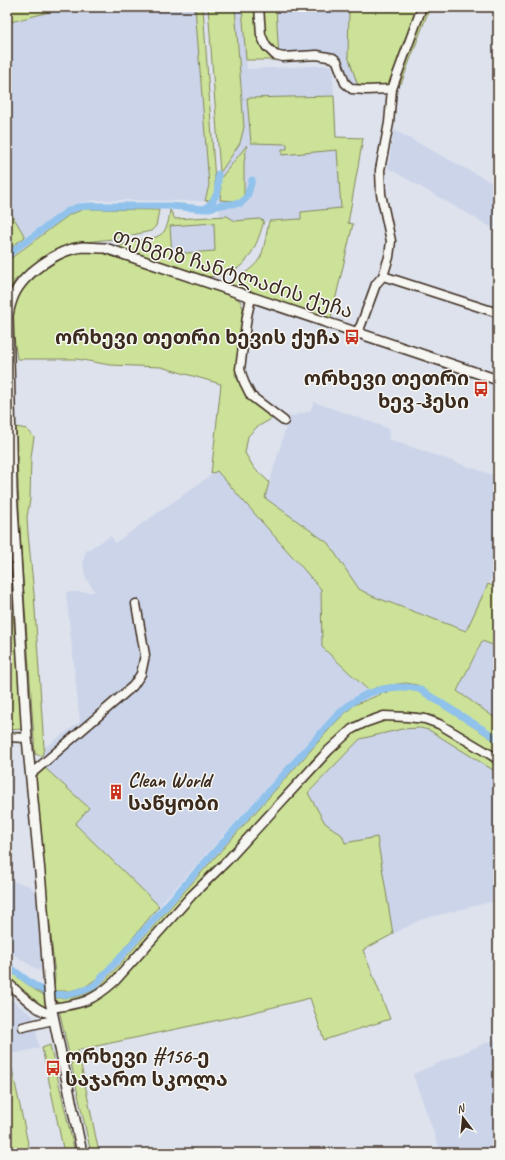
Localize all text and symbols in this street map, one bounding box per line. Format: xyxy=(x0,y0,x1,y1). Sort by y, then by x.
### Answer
street label: თენგიზ ჩანტლაძის ქუჩა xyxy=(110,223,356,324)
place label: ორხევი თეთრი ხევის ქუჩა xyxy=(55,325,340,350)
bus stop icon: ორხევი თეთრი ხევის ქუჩა xyxy=(343,328,361,346)
place label: ორხევი თეთრი ხევ-ჰესი xyxy=(304,366,469,414)
bus stop icon: ორხევი თეთრი ხევ-ჰესი xyxy=(472,380,490,398)
place label: Clean World საწყობი xyxy=(128,768,219,816)
building icon: Clean World საწყობი xyxy=(107,783,125,801)
place label: ორხევი #156-ე საჯარო სკოლა xyxy=(65,1044,228,1092)
bus stop icon: ორხევი #156-ე საჯარო სკოლა xyxy=(44,1059,62,1077)
north arrow xyxy=(443,1098,483,1138)
text: N xyxy=(455,1100,468,1116)

